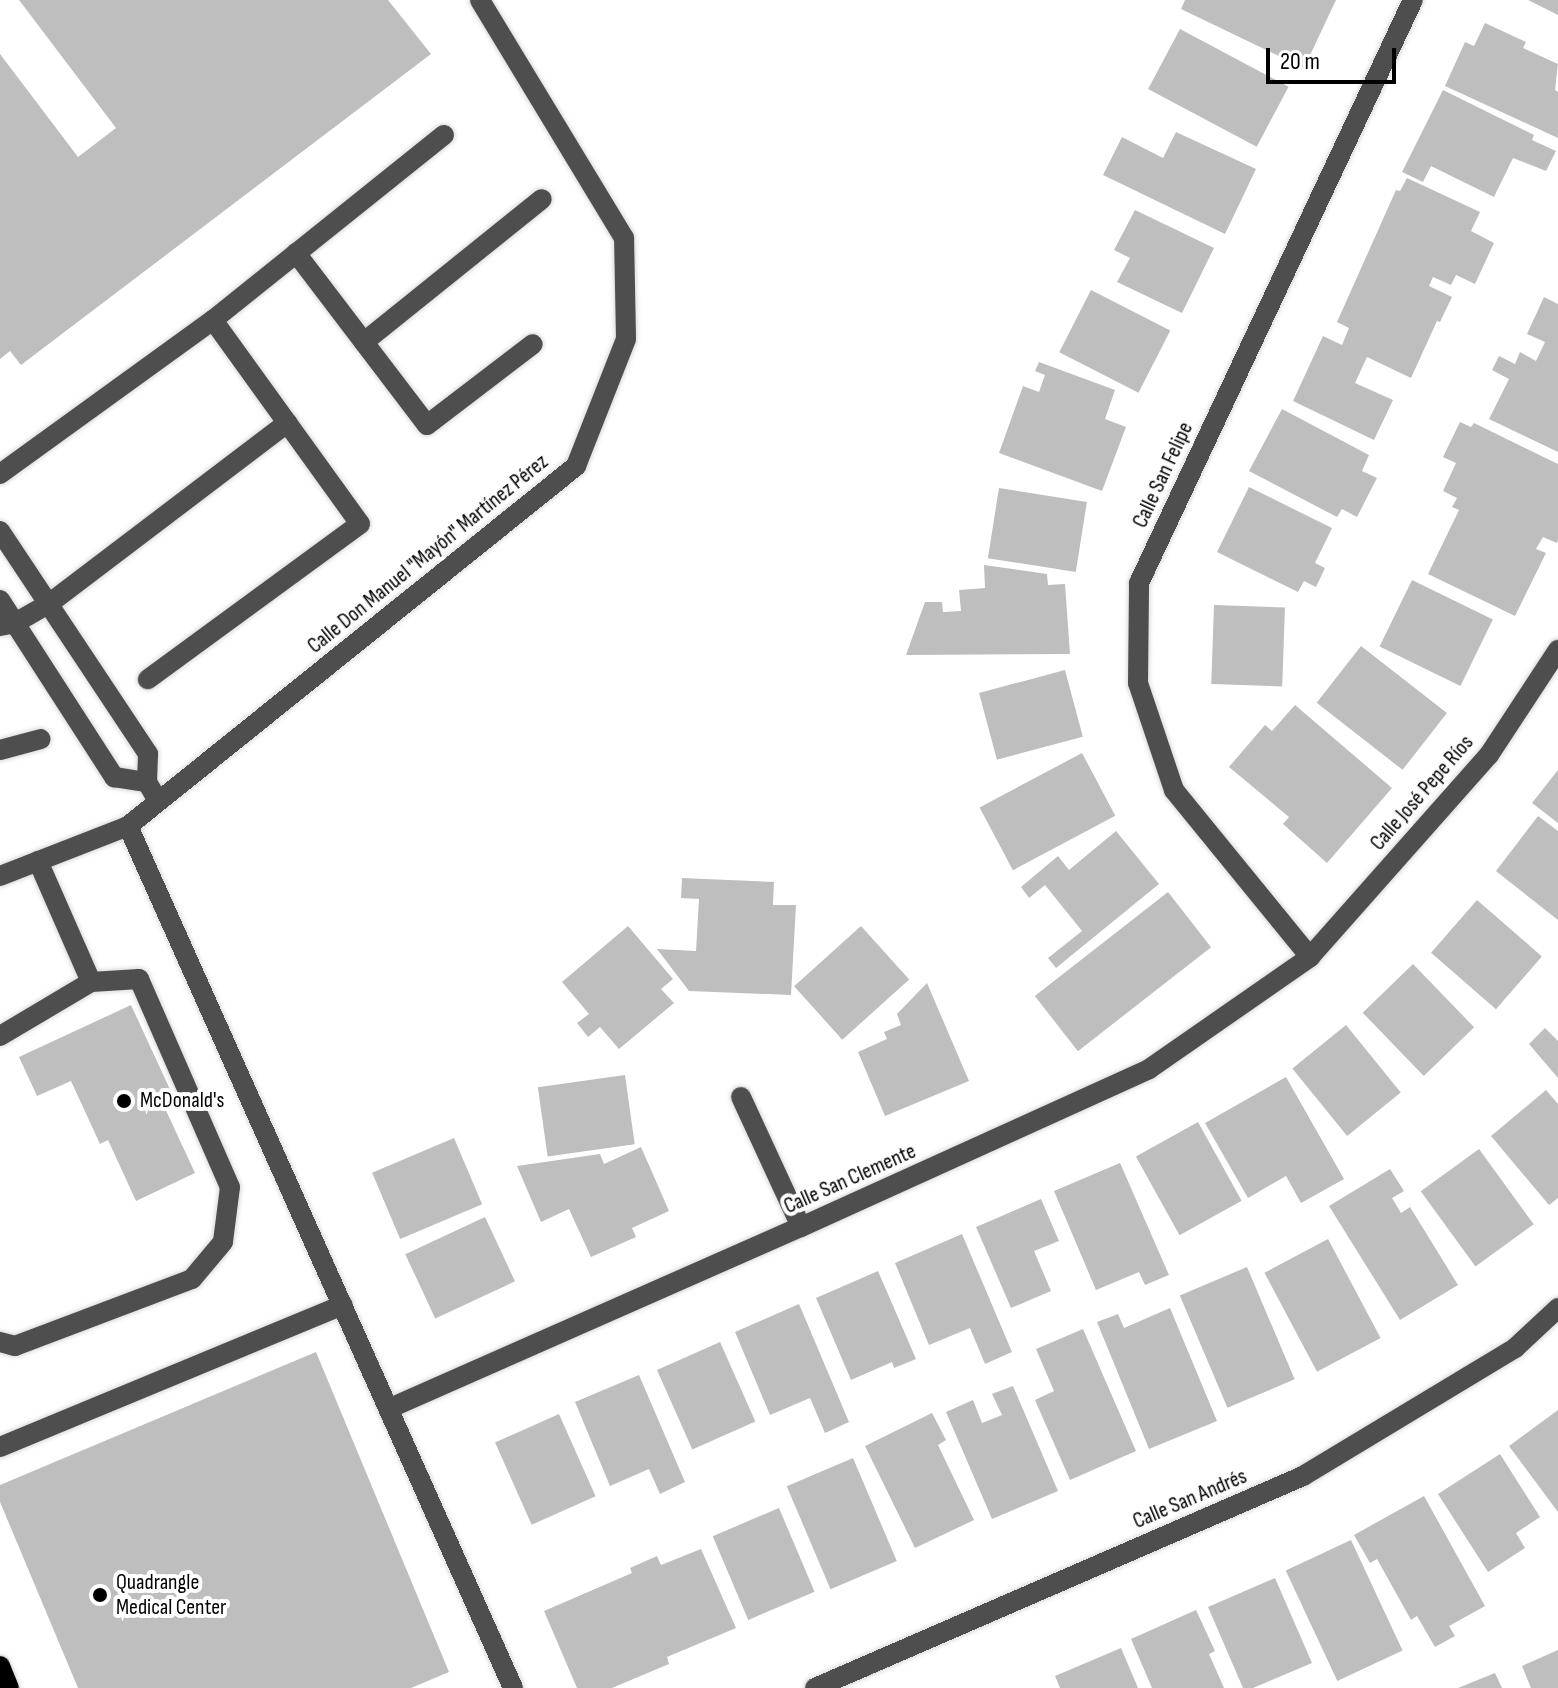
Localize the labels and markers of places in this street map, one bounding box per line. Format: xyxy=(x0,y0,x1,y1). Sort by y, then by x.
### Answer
place label: McDonald's xyxy=(140,1088,224,1114)
marker: McDonald's xyxy=(115,1092,133,1110)
place label: Quadrangle Medical Center xyxy=(116,1569,226,1620)
marker: Quadrangle Medical Center xyxy=(91,1586,109,1604)

